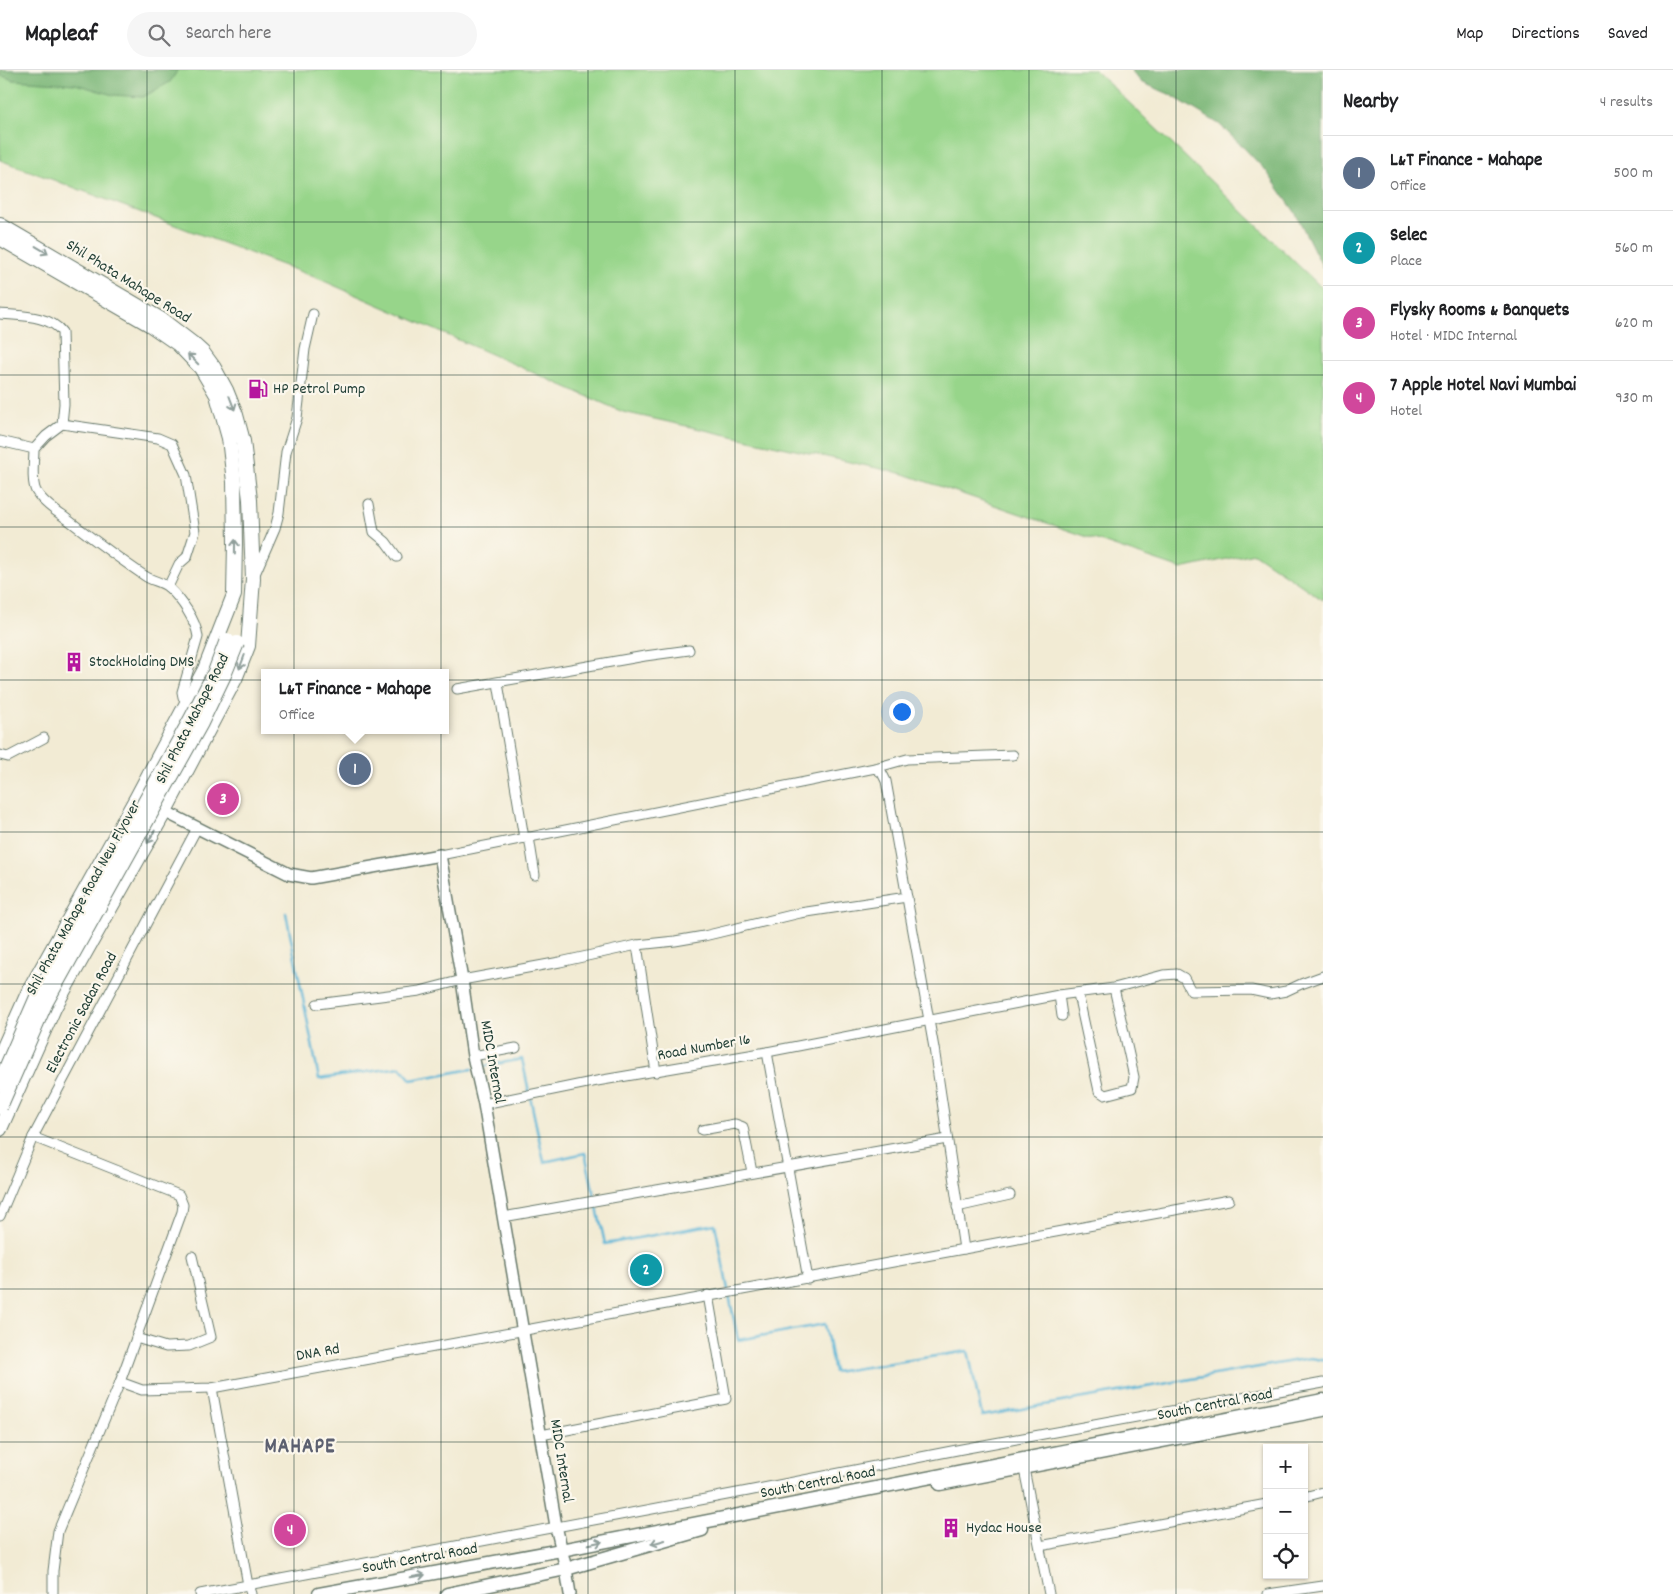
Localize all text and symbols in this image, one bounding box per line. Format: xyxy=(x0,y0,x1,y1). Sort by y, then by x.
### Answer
search box xyxy=(127,12,477,57)
text: Mapleaf xyxy=(25,18,97,52)
icon: search xyxy=(145,21,173,49)
text: Search here xyxy=(185,21,271,48)
text: Map xyxy=(1456,22,1483,47)
text: Directions xyxy=(1511,22,1580,47)
text: Saved xyxy=(1608,22,1648,47)
text: Nearby xyxy=(1343,88,1398,118)
text: 4 results xyxy=(1600,91,1653,114)
text: L&T Finance - Mahape xyxy=(1390,148,1542,175)
text: 1 xyxy=(1357,162,1361,185)
text: 500 m xyxy=(1613,162,1653,185)
text: Office xyxy=(1390,175,1426,198)
text: Selec xyxy=(1390,223,1427,250)
street label: Shil Phata Mahape Road xyxy=(61,234,195,330)
text: 2 xyxy=(1356,237,1363,260)
text: 560 m xyxy=(1614,237,1653,260)
one-way arrow xyxy=(34,245,48,255)
text: Place xyxy=(1390,250,1422,273)
text: Flysky Rooms & Banquets xyxy=(1390,298,1570,325)
text: 3 xyxy=(1355,312,1363,335)
text: 620 m xyxy=(1615,312,1653,335)
text: Hotel · MIDC Internal xyxy=(1390,325,1517,348)
one-way arrow xyxy=(187,353,199,365)
text: 7 Apple Hotel Navi Mumbai xyxy=(1390,373,1576,400)
fuel station icon: HP Petrol Pump xyxy=(247,378,269,400)
place label: HP Petrol Pump xyxy=(273,378,365,401)
text: 4 xyxy=(1356,387,1362,410)
text: 930 m xyxy=(1615,387,1653,410)
one-way arrow xyxy=(228,396,237,411)
text: Hotel xyxy=(1390,400,1422,423)
one-way arrow xyxy=(230,539,240,555)
street label: Shil Phata Mahape Road xyxy=(150,650,236,788)
building icon: StockHolding DMS xyxy=(63,651,85,673)
place label: StockHolding DMS xyxy=(89,651,194,674)
one-way arrow xyxy=(237,654,246,669)
popup xyxy=(261,669,449,734)
text: L&T Finance - Mahape xyxy=(279,677,431,704)
your location xyxy=(889,699,915,725)
text: Office xyxy=(279,704,315,727)
pin: 1 xyxy=(339,750,371,788)
pin: 3 xyxy=(207,780,239,818)
street label: Shil Phata Mahape Road New Flyover xyxy=(21,796,148,1000)
one-way arrow xyxy=(145,829,155,844)
street label: Electronic Sadan Road xyxy=(40,948,124,1078)
street label: MIDC Internal xyxy=(473,1019,511,1106)
street label: Road Number 16 xyxy=(656,1028,753,1068)
pin: 2 xyxy=(630,1251,662,1289)
street label: DNA Rd xyxy=(294,1338,342,1368)
street label: South Central Road xyxy=(1155,1383,1275,1427)
street label: MIDC Internal xyxy=(543,1418,579,1505)
district label: MAHAPE xyxy=(264,1433,336,1463)
map controls xyxy=(1263,1444,1308,1579)
button: + xyxy=(1263,1444,1308,1489)
street label: South Central Road xyxy=(758,1461,878,1505)
button: − xyxy=(1263,1489,1308,1534)
pin: 4 xyxy=(274,1511,306,1549)
building icon: Hydac House xyxy=(940,1517,962,1539)
place label: Hydac House xyxy=(966,1517,1042,1540)
button: locate xyxy=(1263,1534,1308,1579)
street label: South Central Road xyxy=(360,1538,480,1580)
one-way arrow xyxy=(587,1538,603,1547)
one-way arrow xyxy=(650,1538,666,1548)
one-way arrow xyxy=(410,1570,426,1580)

